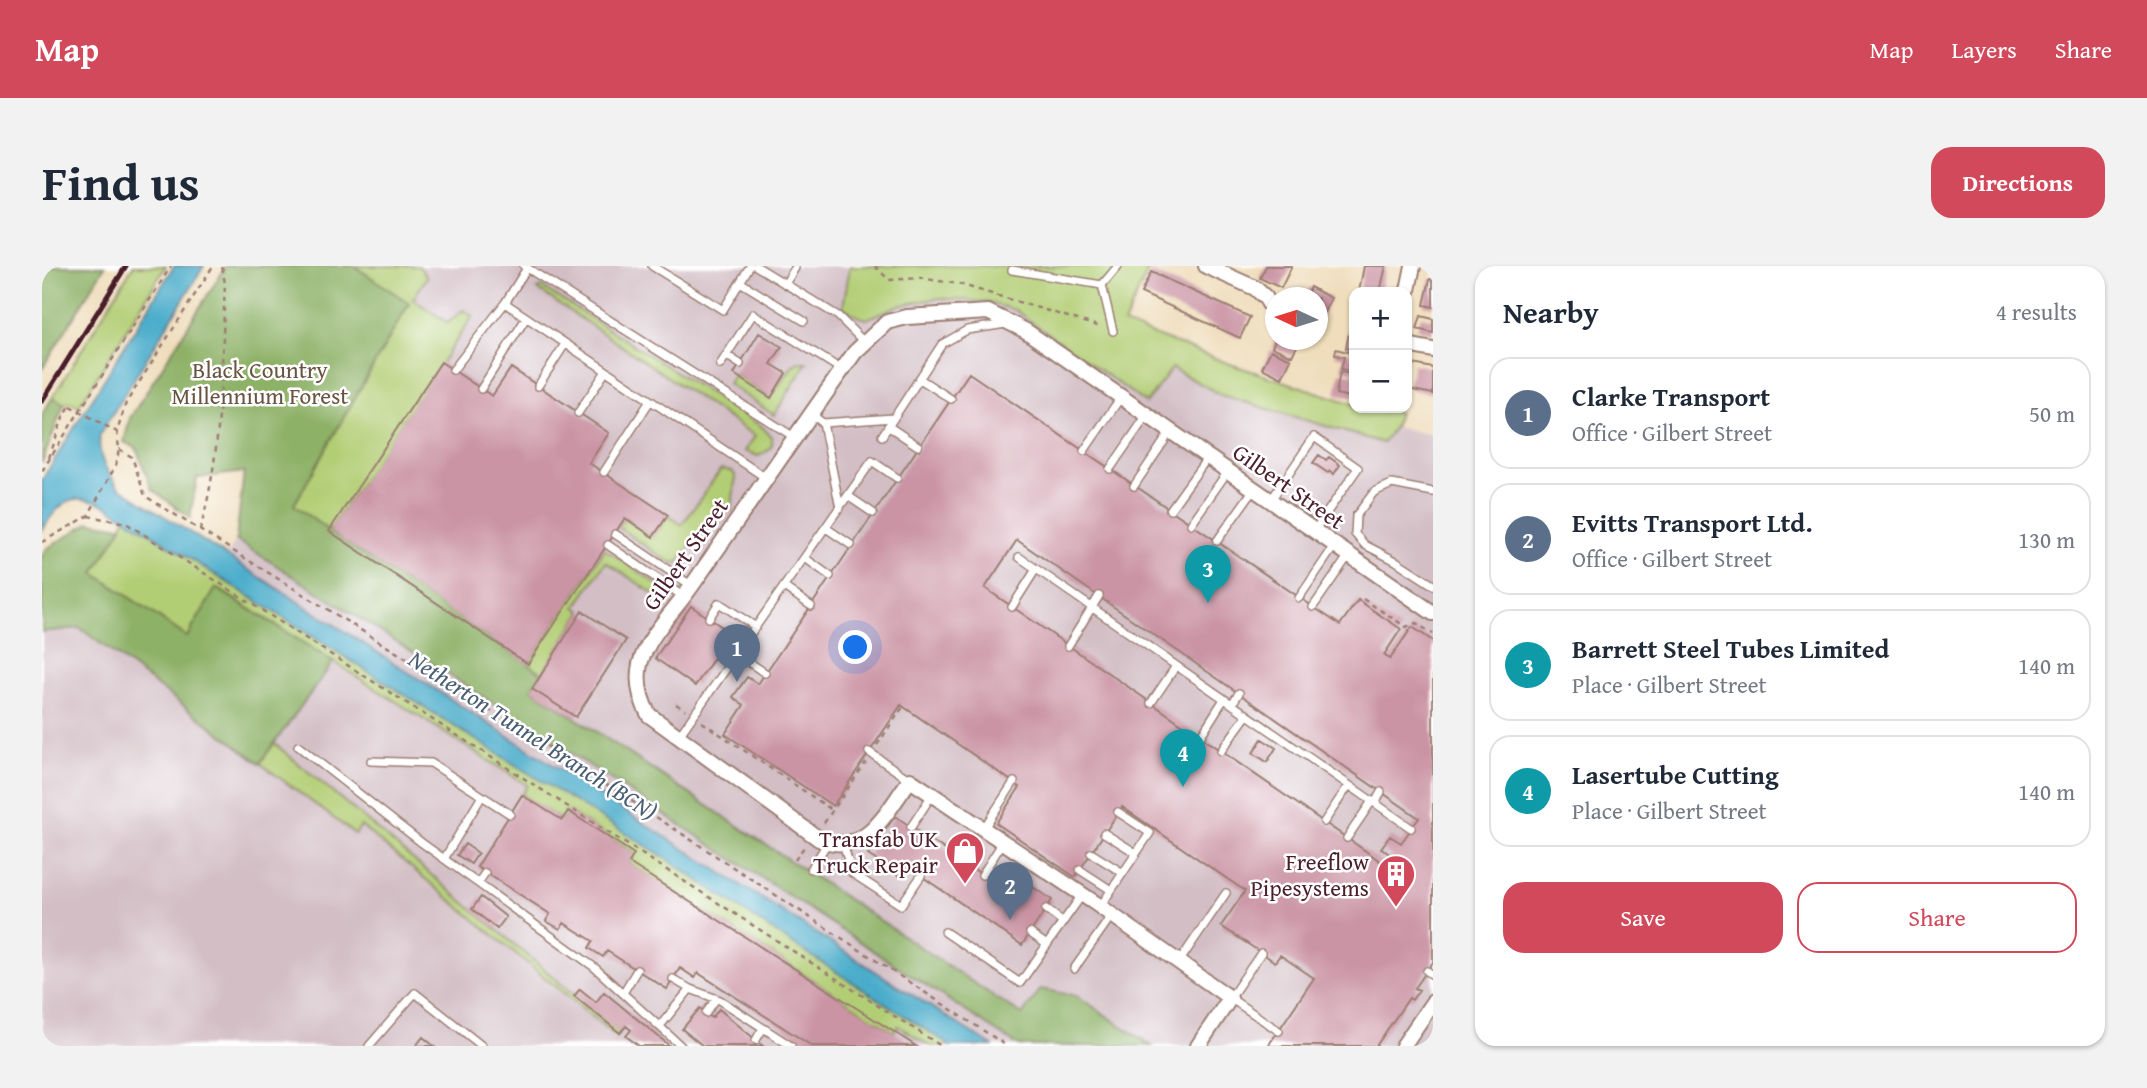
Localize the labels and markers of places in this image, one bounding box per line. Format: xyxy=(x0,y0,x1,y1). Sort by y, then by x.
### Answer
pin: 3 xyxy=(1185,545,1231,603)
pin: 1 xyxy=(714,624,760,682)
pin: 4 xyxy=(1160,729,1206,787)
place label: Transfab UK Truck Repair xyxy=(813,822,939,881)
shop icon: Transfab UK Truck Repair xyxy=(944,830,986,885)
place label: Freeflow Pipesystems xyxy=(1250,845,1370,904)
building icon: Freeflow Pipesystems xyxy=(1375,853,1417,908)
pin: 2 xyxy=(987,862,1033,920)

